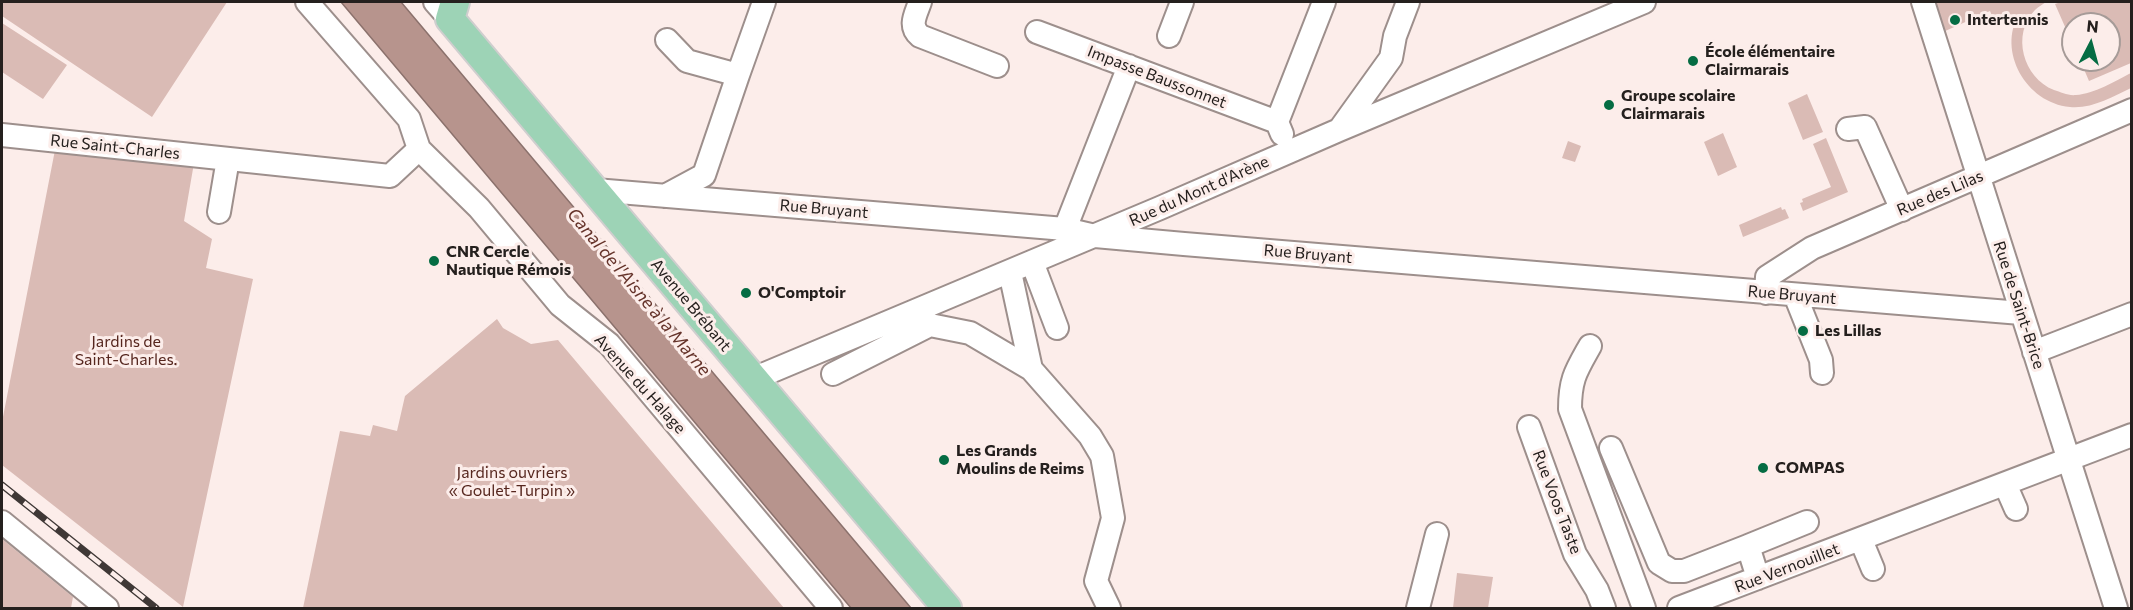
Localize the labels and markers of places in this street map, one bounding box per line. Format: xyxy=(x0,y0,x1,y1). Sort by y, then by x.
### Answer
place label: Intertennis xyxy=(1967,10,2049,30)
marker: Intertennis xyxy=(1948,13,1962,27)
place label: École élémentaire Clairmarais xyxy=(1705,42,1835,80)
marker: École élémentaire Clairmarais xyxy=(1686,54,1700,68)
place label: Groupe scolaire Clairmarais xyxy=(1621,86,1736,124)
marker: Groupe scolaire Clairmarais xyxy=(1602,98,1616,112)
place label: CNR Cercle Nautique Rémois xyxy=(446,242,571,280)
marker: CNR Cercle Nautique Rémois xyxy=(427,254,441,268)
place label: O'Comptoir xyxy=(758,283,846,303)
marker: O'Comptoir xyxy=(739,286,753,300)
place label: Les Lillas xyxy=(1815,321,1882,341)
marker: Les Lillas xyxy=(1796,324,1810,338)
place label: Les Grands Moulins de Reims xyxy=(956,441,1084,479)
marker: Les Grands Moulins de Reims xyxy=(937,453,951,467)
place label: COMPAS xyxy=(1775,458,1845,478)
marker: COMPAS xyxy=(1756,461,1770,475)

